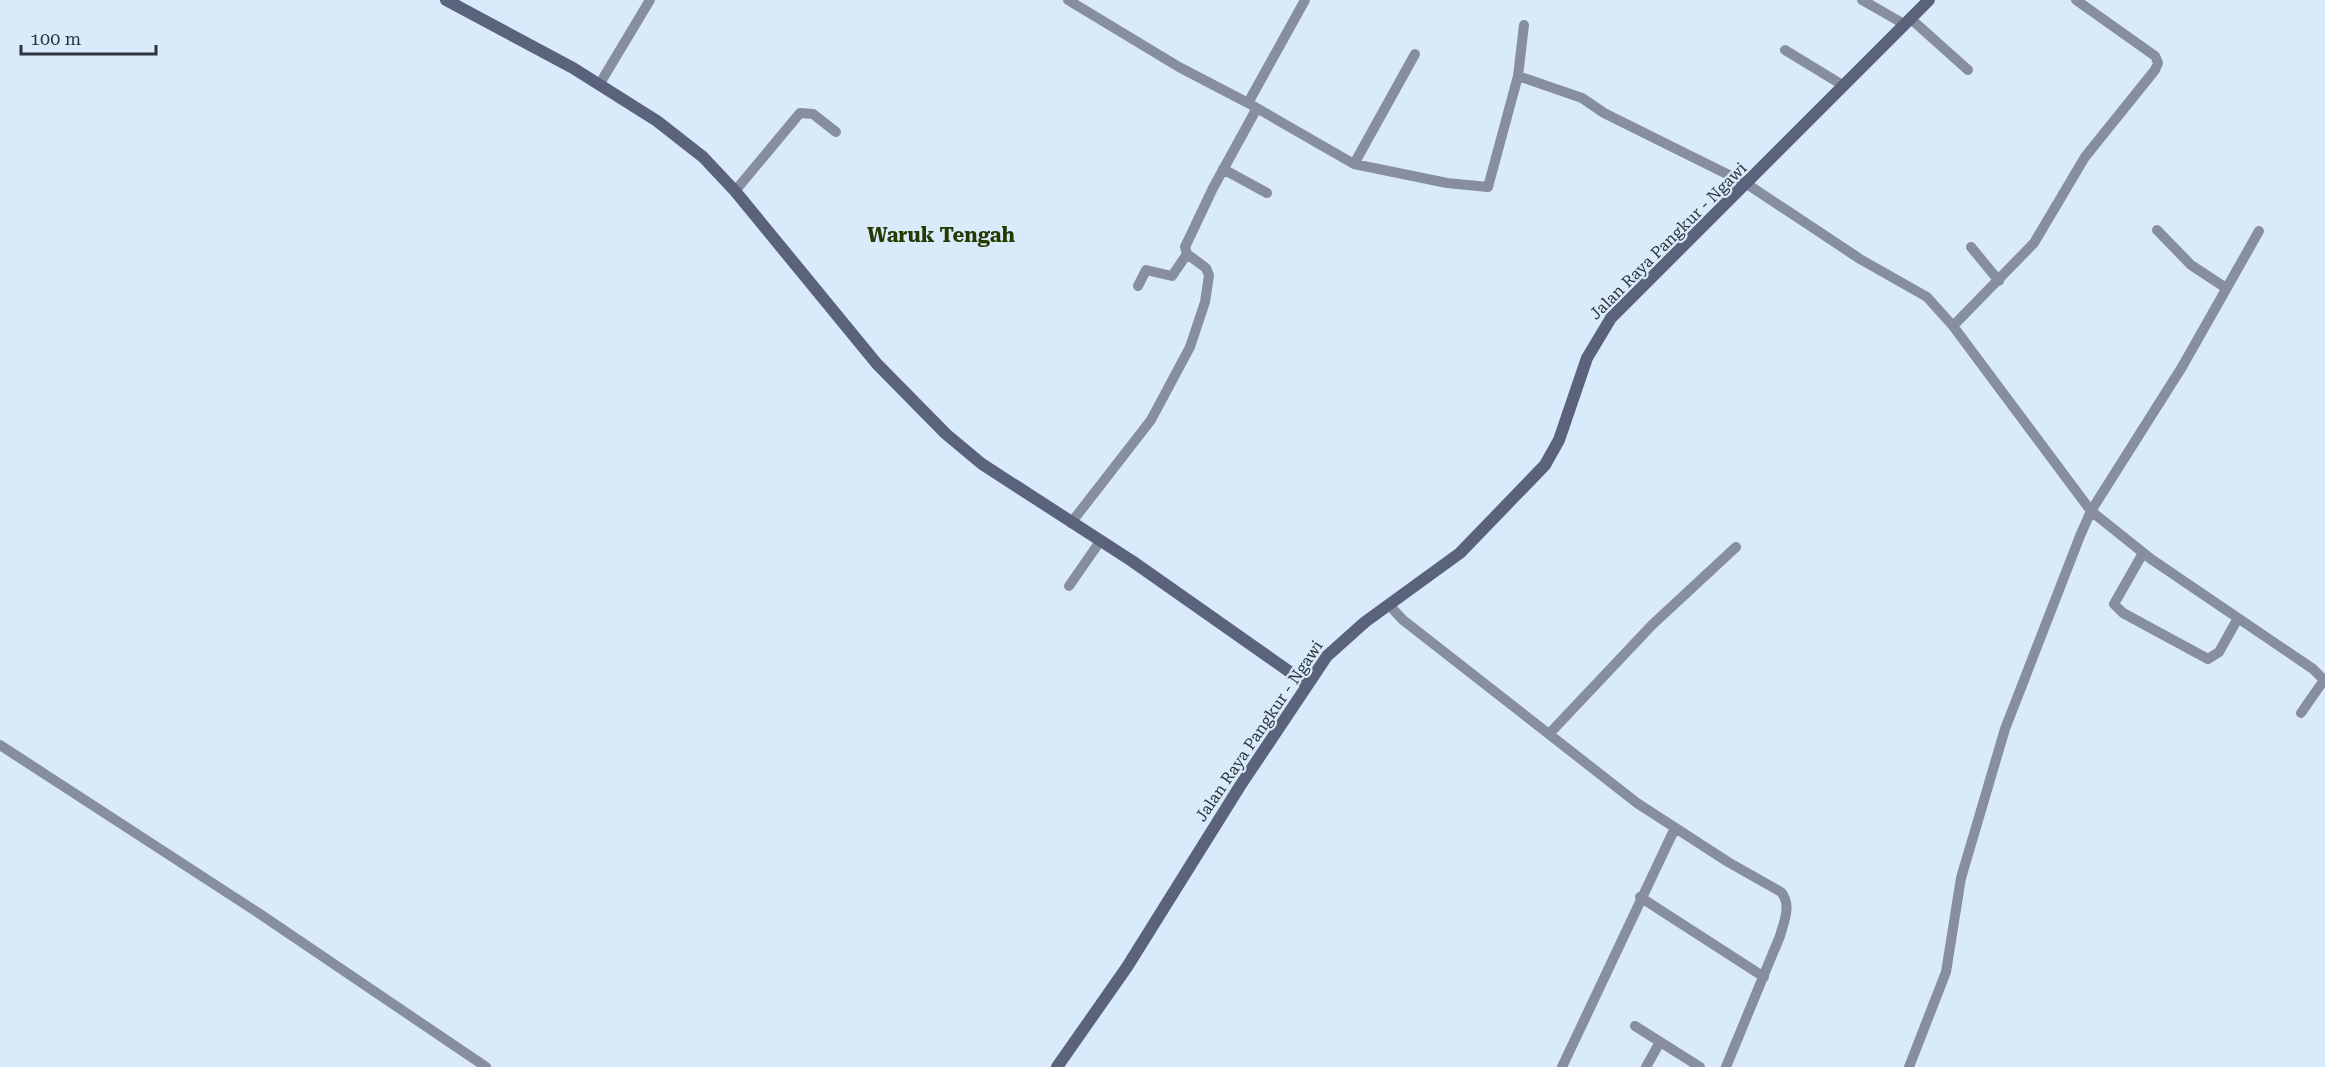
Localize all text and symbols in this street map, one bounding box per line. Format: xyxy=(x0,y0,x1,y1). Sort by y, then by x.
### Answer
scale bar xyxy=(21,18,156,56)
text: 100 m xyxy=(30,28,81,49)
street label: Jalan Raya Pangkur - Ngawi xyxy=(1586,159,1750,323)
district label: Waruk Tengah xyxy=(867,223,1016,247)
street label: Jalan Raya Pangkur - Ngawi xyxy=(1191,637,1327,825)

